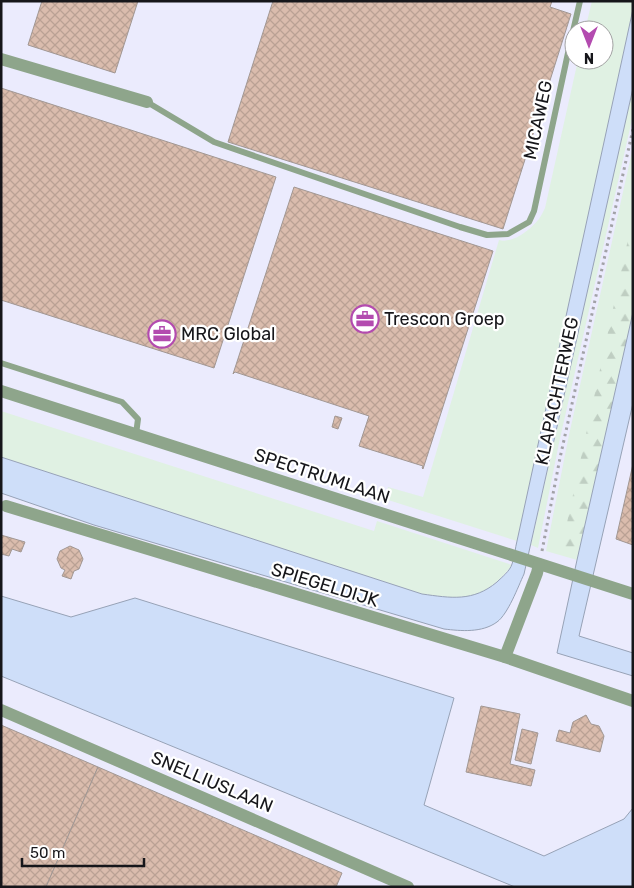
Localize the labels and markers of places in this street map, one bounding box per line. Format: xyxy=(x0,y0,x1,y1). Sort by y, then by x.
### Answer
office icon: Trescon Groep xyxy=(350,304,380,334)
place label: Trescon Groep xyxy=(384,308,505,330)
office icon: MRC Global xyxy=(147,319,177,349)
place label: MRC Global xyxy=(181,323,275,345)

